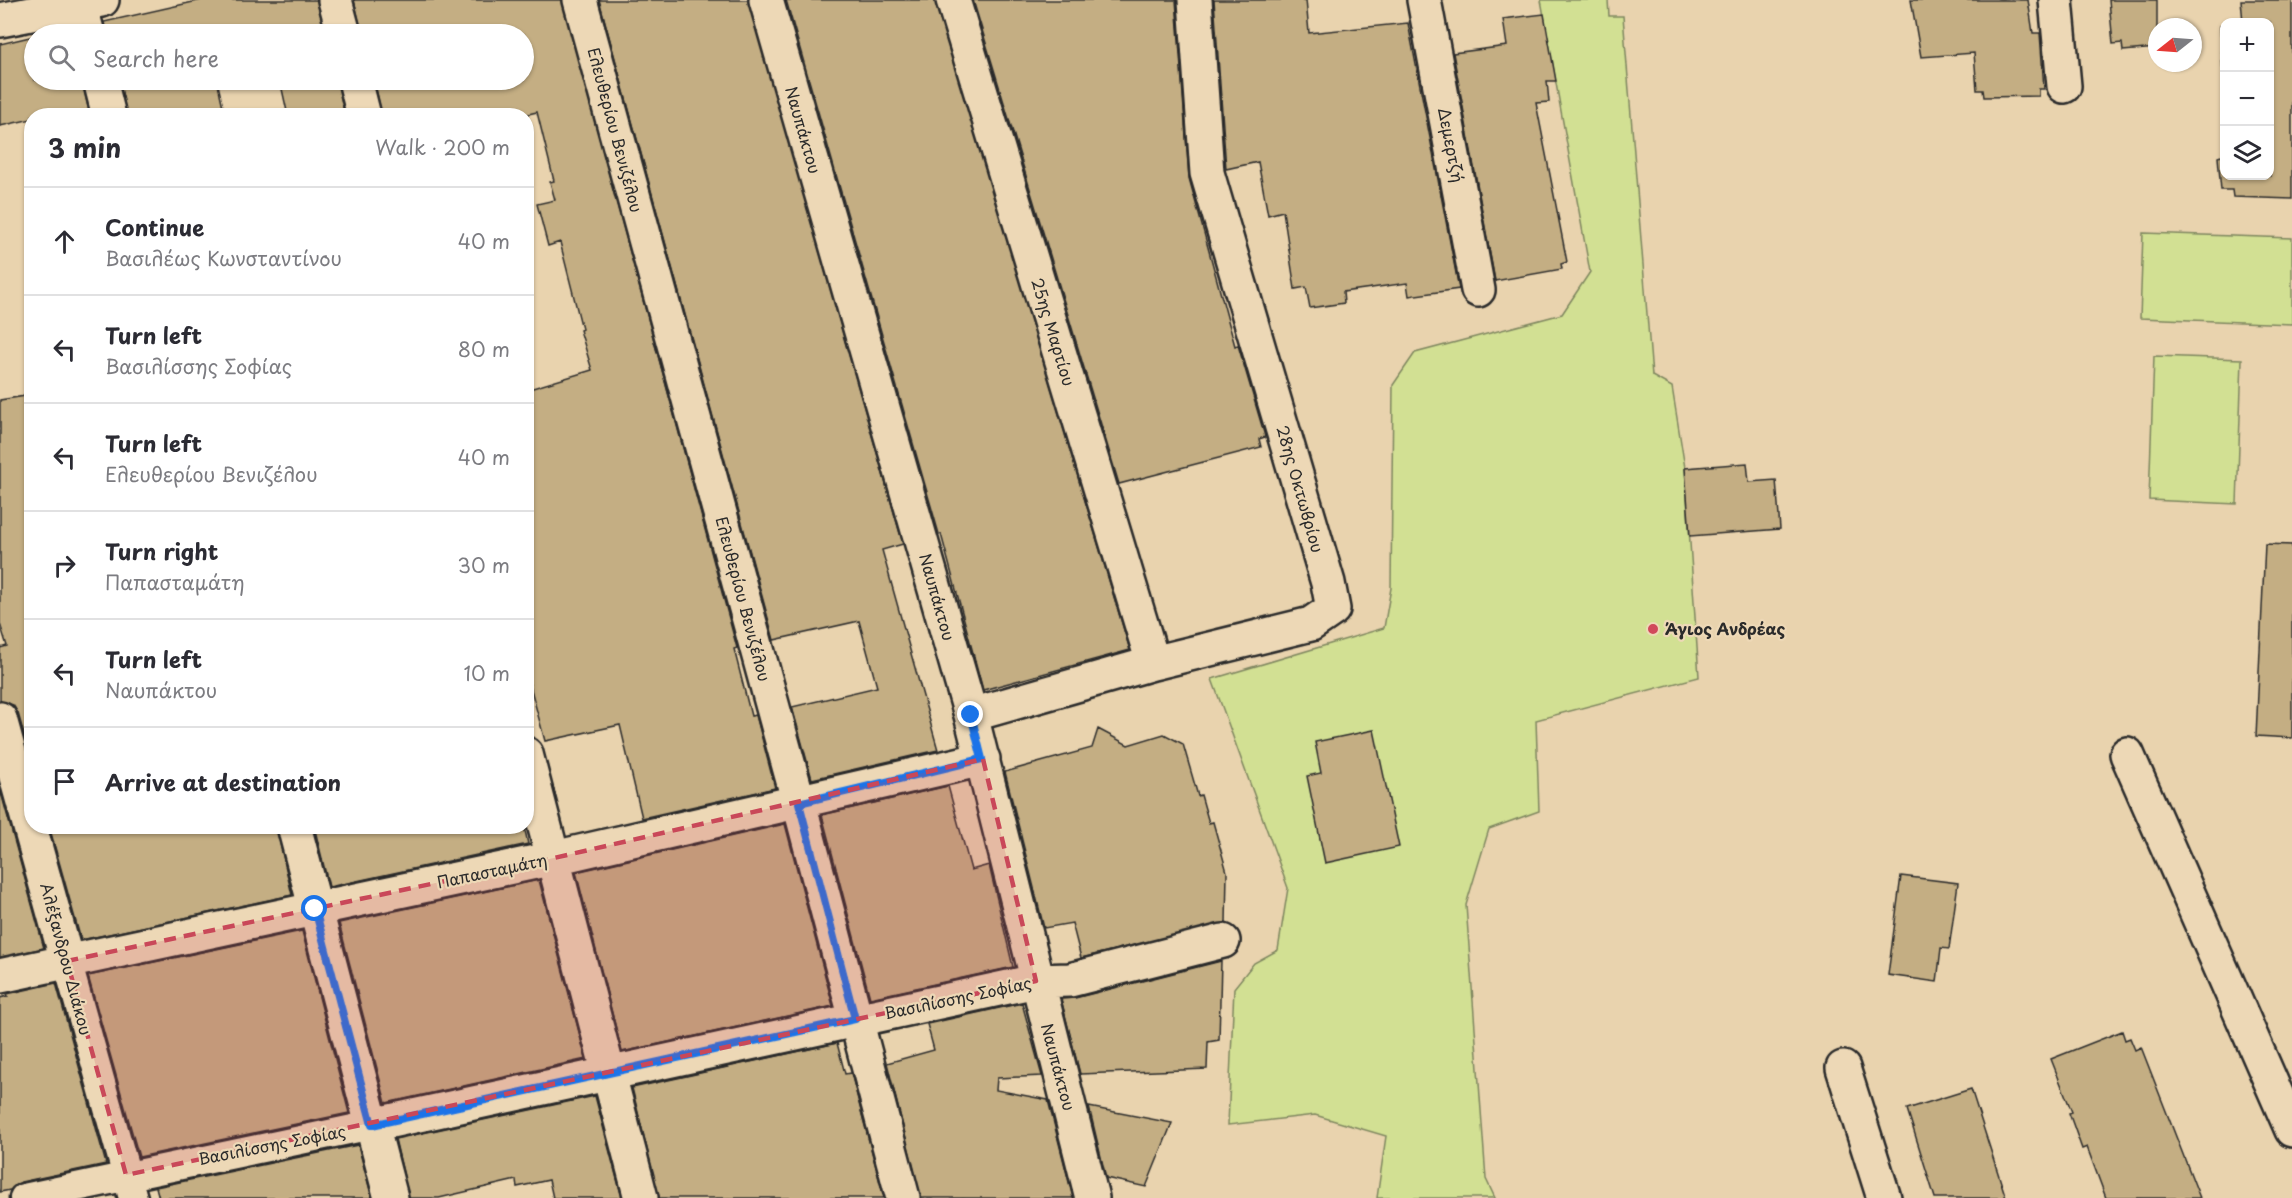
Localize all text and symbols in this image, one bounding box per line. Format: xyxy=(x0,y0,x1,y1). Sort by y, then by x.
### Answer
north arrow xyxy=(2148,18,2202,72)
map controls xyxy=(2220,18,2274,180)
button: + xyxy=(2220,18,2274,72)
search box xyxy=(24,24,534,90)
icon: search xyxy=(45,41,78,74)
text: Search here xyxy=(93,41,219,74)
street label: Ελευθερίου Βενιζέλου xyxy=(582,44,650,215)
button: − xyxy=(2220,72,2274,126)
street label: Ναυπάκτου xyxy=(780,83,828,176)
street label: Δεμερτζή xyxy=(1433,105,1471,184)
button: layers xyxy=(2220,126,2274,180)
text: 3 min xyxy=(48,128,121,167)
text: Walk · 200 m xyxy=(375,132,510,162)
text: Continue xyxy=(105,210,204,243)
icon: ahead xyxy=(48,225,81,258)
text: 40 m xyxy=(458,226,510,256)
text: Βασιλέως Κωνσταντίνου xyxy=(105,243,342,273)
street label: 25ης Μαρτίου xyxy=(1026,275,1082,389)
text: Turn left xyxy=(105,318,202,351)
icon: left xyxy=(48,333,81,366)
text: 80 m xyxy=(458,334,510,364)
text: Βασιλίσσης Σοφίας xyxy=(105,351,292,381)
street label: 28ης Οκτωβρίου xyxy=(1271,422,1331,555)
text: Turn left xyxy=(105,426,202,459)
icon: left xyxy=(48,441,81,474)
text: 40 m xyxy=(458,442,510,472)
text: Ελευθερίου Βενιζέλου xyxy=(105,459,318,489)
street label: Ελευθερίου Βενιζέλου xyxy=(710,513,778,684)
text: Turn right xyxy=(105,534,218,567)
icon: right xyxy=(48,549,81,582)
text: 30 m xyxy=(457,550,510,580)
street label: Ναυπάκτου xyxy=(914,550,962,643)
text: Παπασταμάτη xyxy=(105,567,245,597)
place label: Άγιος Ανδρέας xyxy=(1665,616,1785,640)
marker: Άγιος Ανδρέας xyxy=(1646,622,1660,636)
text: Turn left xyxy=(105,642,202,675)
icon: left xyxy=(48,657,81,690)
text: 10 m xyxy=(463,658,510,688)
text: Ναυπάκτου xyxy=(105,675,217,705)
route end xyxy=(957,701,983,727)
icon: arrive xyxy=(48,765,81,798)
text: Arrive at destination xyxy=(105,765,341,798)
street label: Παπασταμάτη xyxy=(435,847,549,893)
street label: Αλέξανδρου Διάκου xyxy=(35,880,99,1038)
route start xyxy=(301,895,327,921)
street label: Βασιλίσσης Σοφίας xyxy=(882,970,1033,1024)
street label: Ναυπάκτου xyxy=(1036,1020,1082,1113)
street label: Βασιλίσσης Σοφίας xyxy=(196,1118,348,1170)

